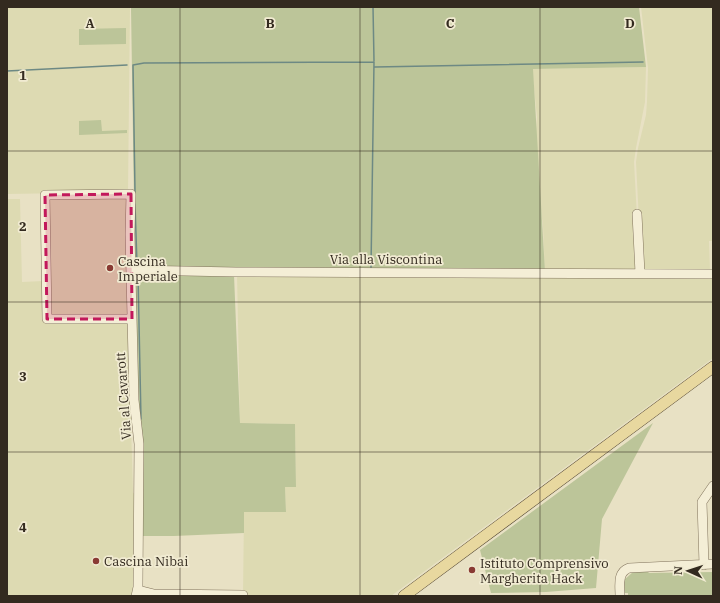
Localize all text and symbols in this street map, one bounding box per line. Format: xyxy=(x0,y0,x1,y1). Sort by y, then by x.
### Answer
text: A xyxy=(85,15,95,32)
text: B xyxy=(265,15,275,32)
text: C xyxy=(446,15,455,32)
text: D xyxy=(625,15,635,32)
text: 1 xyxy=(19,67,27,84)
text: 2 xyxy=(19,218,27,235)
street label: Via alla Viscontina xyxy=(330,251,442,268)
place label: Cascina Imperiale xyxy=(118,253,178,285)
marker: Cascina Imperiale xyxy=(105,263,115,273)
street label: Via al Cavarott xyxy=(112,351,135,440)
text: 3 xyxy=(19,368,27,385)
text: 4 xyxy=(19,519,27,536)
north arrow xyxy=(668,551,708,591)
place label: Cascina Nibai xyxy=(104,553,188,570)
place label: Istituto Comprensivo Margherita Hack xyxy=(480,555,609,587)
marker: Cascina Nibai xyxy=(91,556,101,566)
marker: Istituto Comprensivo Margherita Hack xyxy=(467,565,477,575)
text: N xyxy=(671,565,685,575)

